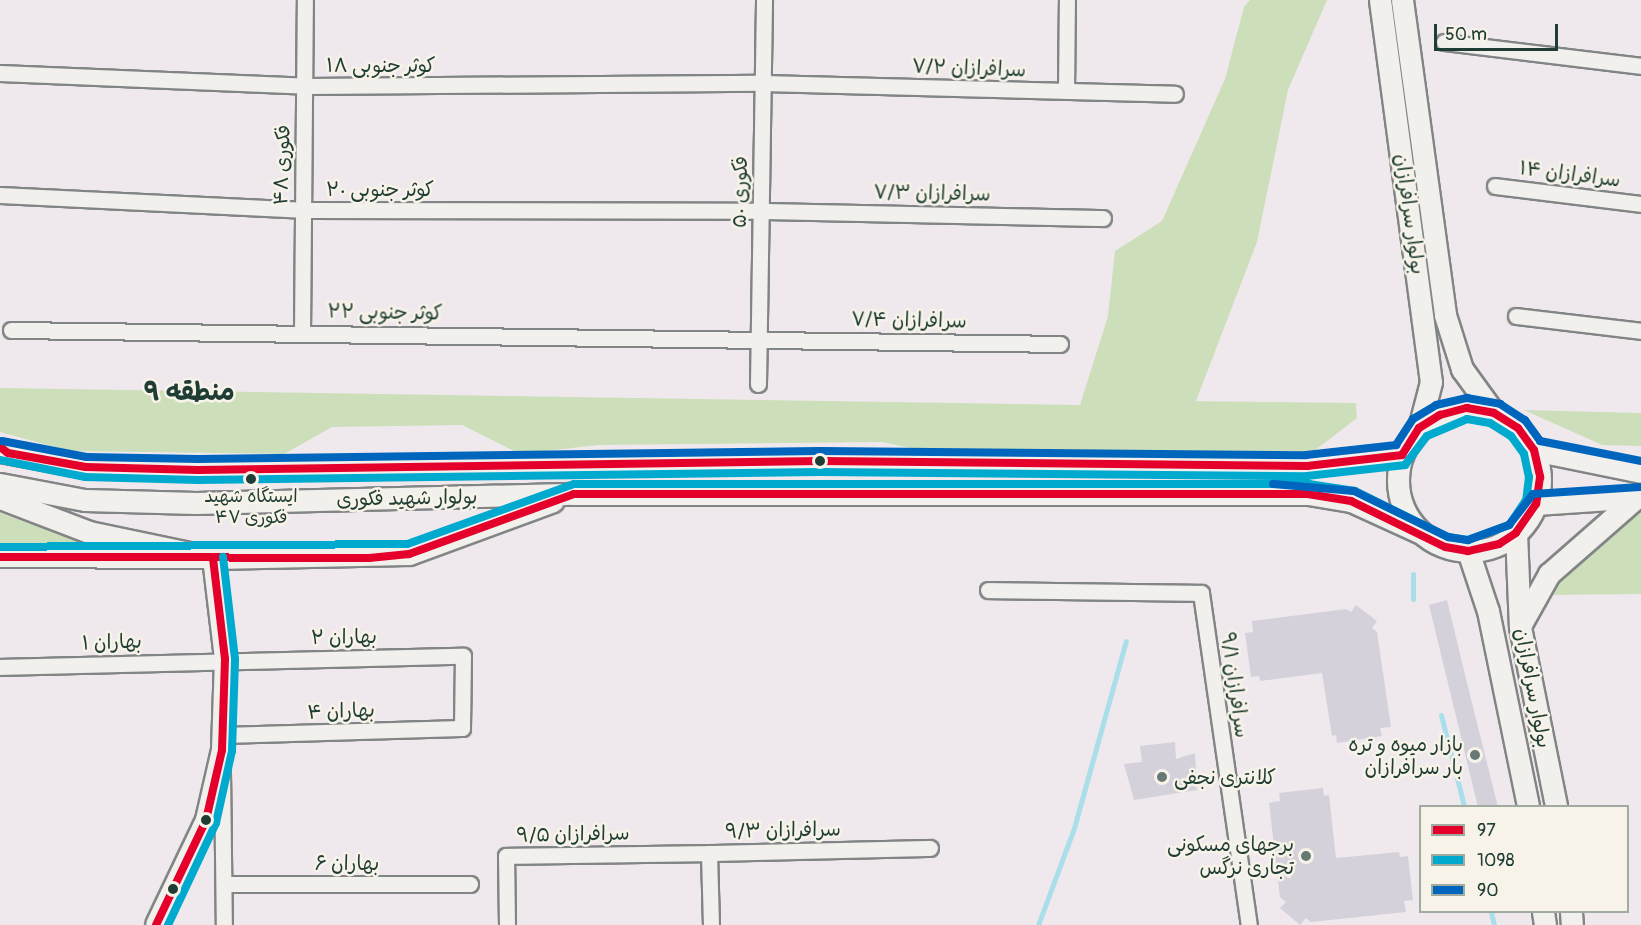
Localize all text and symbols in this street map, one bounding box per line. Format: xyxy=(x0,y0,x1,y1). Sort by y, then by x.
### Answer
scale bar xyxy=(1437,12,1562,50)
text: 50 m xyxy=(1445,23,1487,46)
street label: کوثر جنوبی ۱۸ xyxy=(326,53,436,77)
street label: سرافرازان ۷/۲ xyxy=(911,54,1027,82)
street label: فکوری ۴۸ xyxy=(269,124,295,206)
street label: بولوار سرافرازان xyxy=(1390,152,1430,276)
street label: فکوری ۵۰ xyxy=(727,156,753,228)
street label: سرافرازان ۱۴ xyxy=(1518,156,1622,192)
street label: کوثر جنوبی ۲۰ xyxy=(326,177,434,201)
street label: سرافرازان ۷/۳ xyxy=(873,180,991,206)
street label: کوثر جنوبی ۲۲ xyxy=(327,299,443,325)
street label: سرافرازان ۷/۴ xyxy=(851,307,967,333)
district label: منطقه ۹ xyxy=(143,377,235,409)
unlabelled marker xyxy=(814,455,826,467)
marker: ایستگاه شهید فکوری ۴۷ xyxy=(245,473,257,485)
street label: بولوار شهید فکوری xyxy=(336,485,478,511)
place label: ایستگاه شهید فکوری ۴۷ xyxy=(204,487,298,530)
street label: بهاران ۲ xyxy=(311,624,377,650)
street label: بولوار سرافرازان xyxy=(1510,626,1556,750)
street label: بهاران ۱ xyxy=(82,629,142,655)
street label: سرافرازان ۹/۱ xyxy=(1216,631,1254,739)
street label: بهاران ۴ xyxy=(307,698,375,724)
place label: بازار میوه و تره بار سرافرازان xyxy=(1348,732,1463,779)
marker: بازار میوه و تره بار سرافرازان xyxy=(1468,748,1482,762)
place label: کلانتری نجفی xyxy=(1174,765,1276,789)
marker: کلانتری نجفی xyxy=(1155,770,1169,784)
legend xyxy=(1419,805,1629,913)
unlabelled marker xyxy=(200,814,212,826)
street label: سرافرازان ۹/۳ xyxy=(725,817,841,843)
text: 97 xyxy=(1477,819,1496,842)
street label: سرافرازان ۹/۵ xyxy=(516,821,630,847)
place label: برجهای مسکونی تجاری نرگس xyxy=(1167,832,1294,879)
marker: برجهای مسکونی تجاری نرگس xyxy=(1299,849,1313,863)
text: 1098 xyxy=(1477,849,1515,872)
street label: بهاران ۶ xyxy=(315,851,379,875)
text: 90 xyxy=(1477,879,1499,902)
unlabelled marker xyxy=(167,883,179,895)

